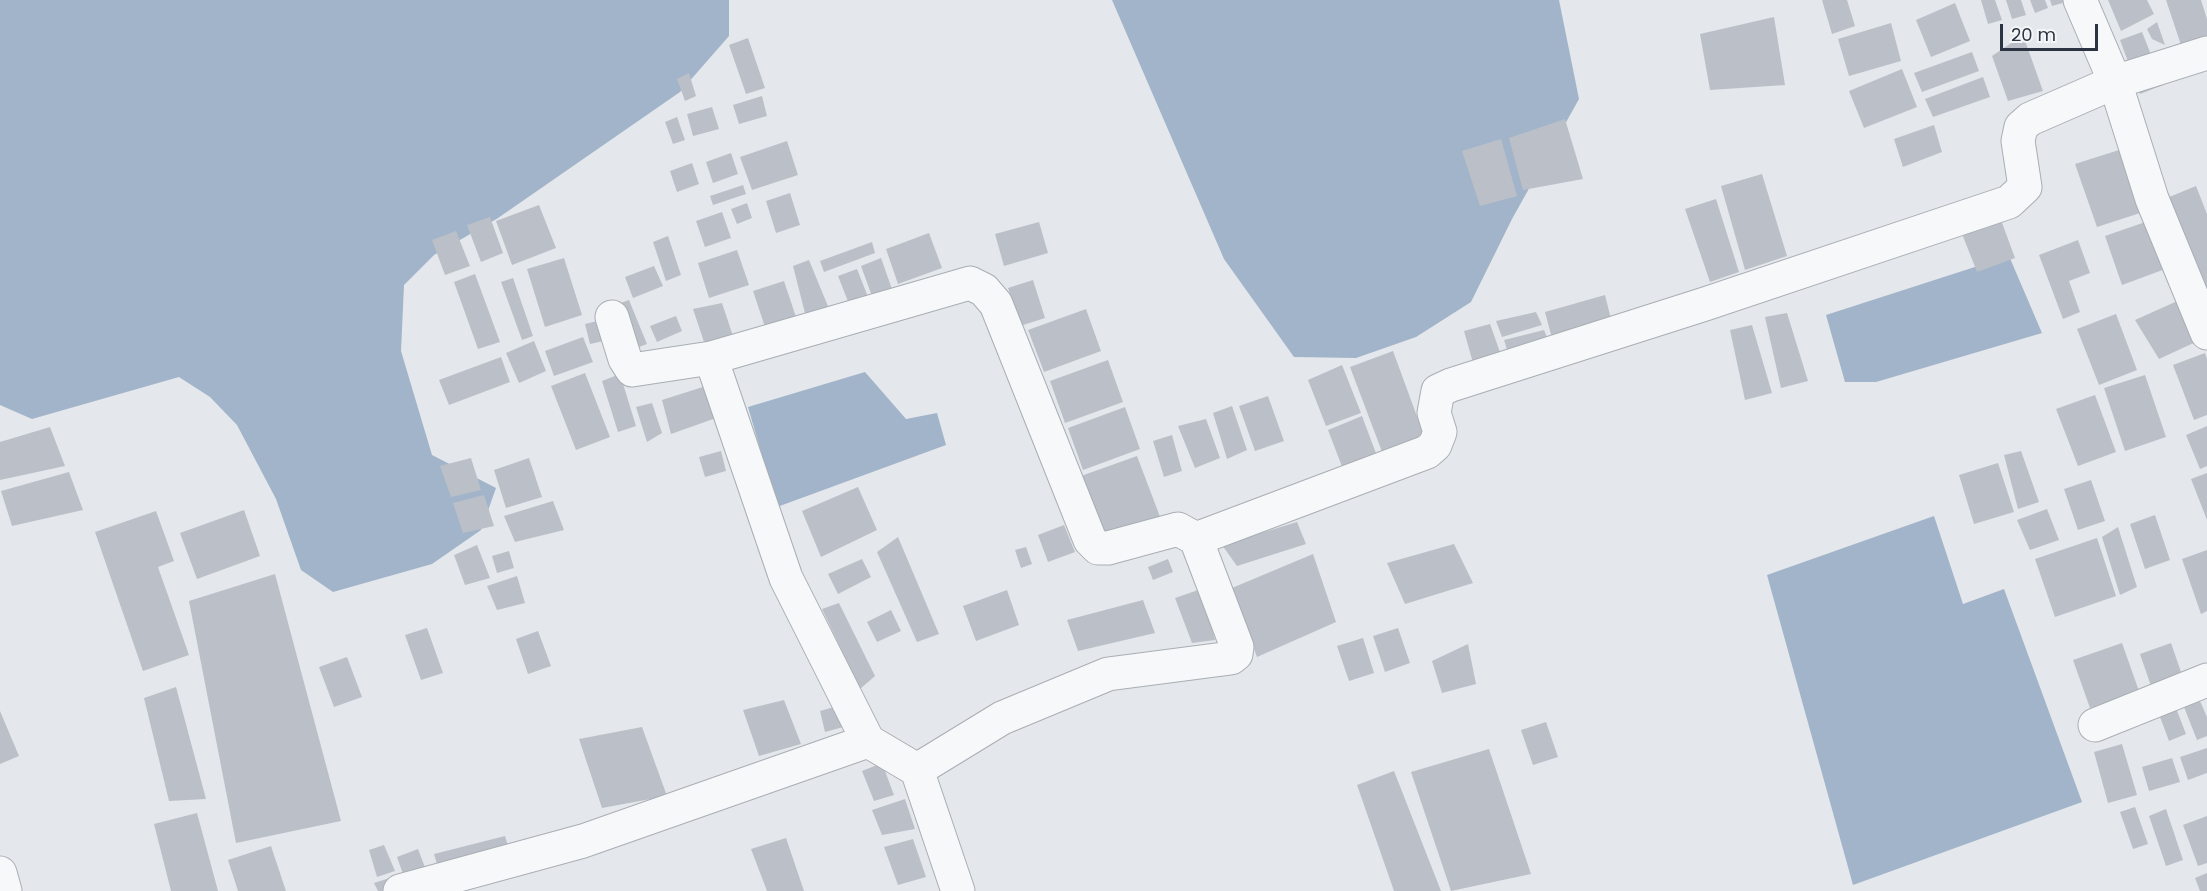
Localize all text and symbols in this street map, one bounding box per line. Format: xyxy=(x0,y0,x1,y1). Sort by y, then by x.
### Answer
scale bar xyxy=(2003,12,2100,50)
text: 20 m xyxy=(2011,22,2056,47)

